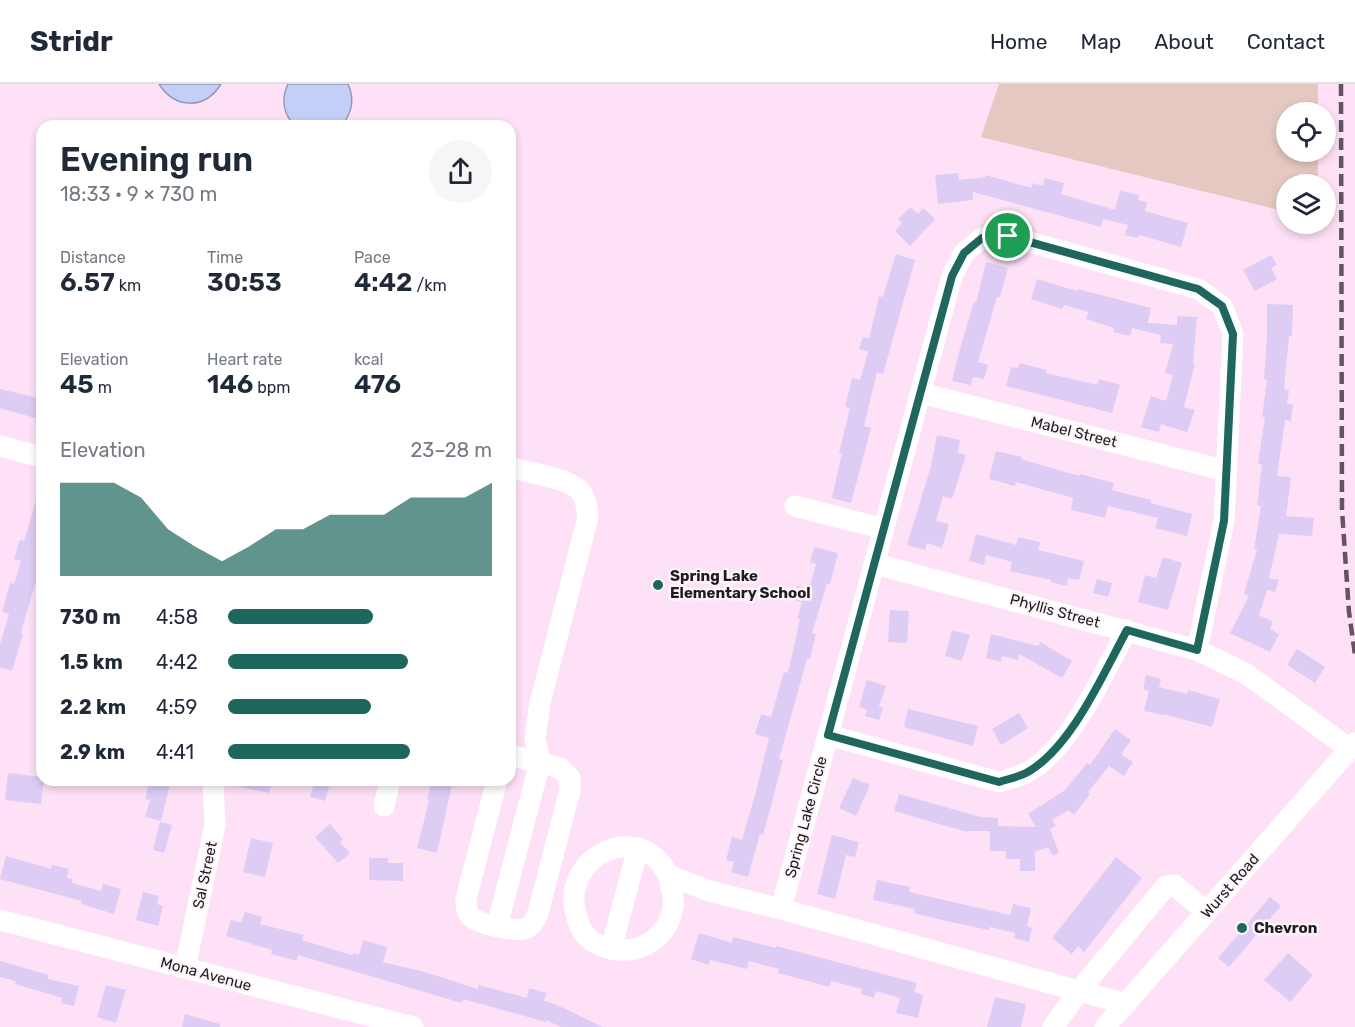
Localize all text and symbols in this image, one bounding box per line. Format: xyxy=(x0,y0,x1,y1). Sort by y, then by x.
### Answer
text: Stridr xyxy=(30,25,113,58)
text: Home xyxy=(990,29,1047,54)
text: Map xyxy=(1080,29,1121,54)
text: About xyxy=(1154,29,1214,54)
text: Contact xyxy=(1247,29,1325,54)
map controls xyxy=(1276,102,1336,234)
button: locate xyxy=(1276,102,1336,162)
text: Evening run xyxy=(60,140,253,179)
button: share xyxy=(429,140,492,203)
button: layers xyxy=(1276,174,1336,234)
text: 18:33 · 9 × 730 m xyxy=(60,182,217,206)
pin xyxy=(982,210,1033,261)
icon: arrive xyxy=(991,219,1024,252)
text: Distance xyxy=(60,248,126,267)
text: Time xyxy=(207,248,243,267)
text: Pace xyxy=(354,248,391,267)
text: 6.57 xyxy=(60,267,115,298)
text: 30:53 xyxy=(207,267,282,298)
text: 4:42 xyxy=(354,267,413,298)
text: km xyxy=(115,276,141,295)
text: /km xyxy=(413,276,447,295)
text: Elevation xyxy=(60,350,129,369)
text: Heart rate xyxy=(207,350,282,369)
text: kcal xyxy=(354,350,383,369)
text: 45 xyxy=(60,369,94,400)
text: 146 xyxy=(207,369,253,400)
text: 476 xyxy=(354,369,401,400)
text: m xyxy=(94,378,112,397)
text: bpm xyxy=(253,378,291,397)
street label: Mabel Street xyxy=(1029,413,1119,451)
text: Elevation xyxy=(60,438,146,462)
text: 23–28 m xyxy=(410,438,492,462)
place label: Spring Lake Elementary School xyxy=(670,567,811,602)
marker: Spring Lake Elementary School xyxy=(651,578,665,592)
street label: Phyllis Street xyxy=(1008,590,1102,632)
text: 730 m xyxy=(60,605,121,629)
text: 4:58 xyxy=(156,605,198,629)
text: 1.5 km xyxy=(60,650,123,674)
text: 4:42 xyxy=(156,650,198,674)
text: 2.2 km xyxy=(60,695,126,719)
text: 4:59 xyxy=(156,695,197,719)
text: 2.9 km xyxy=(60,740,125,764)
text: 4:41 xyxy=(156,740,194,764)
street label: Spring Lake Circle xyxy=(781,754,831,880)
street label: Sal Street xyxy=(189,840,221,910)
street label: Wurst Road xyxy=(1197,850,1263,922)
place label: Chevron xyxy=(1254,919,1317,937)
marker: Chevron xyxy=(1235,921,1249,935)
street label: Mona Avenue xyxy=(158,953,254,995)

